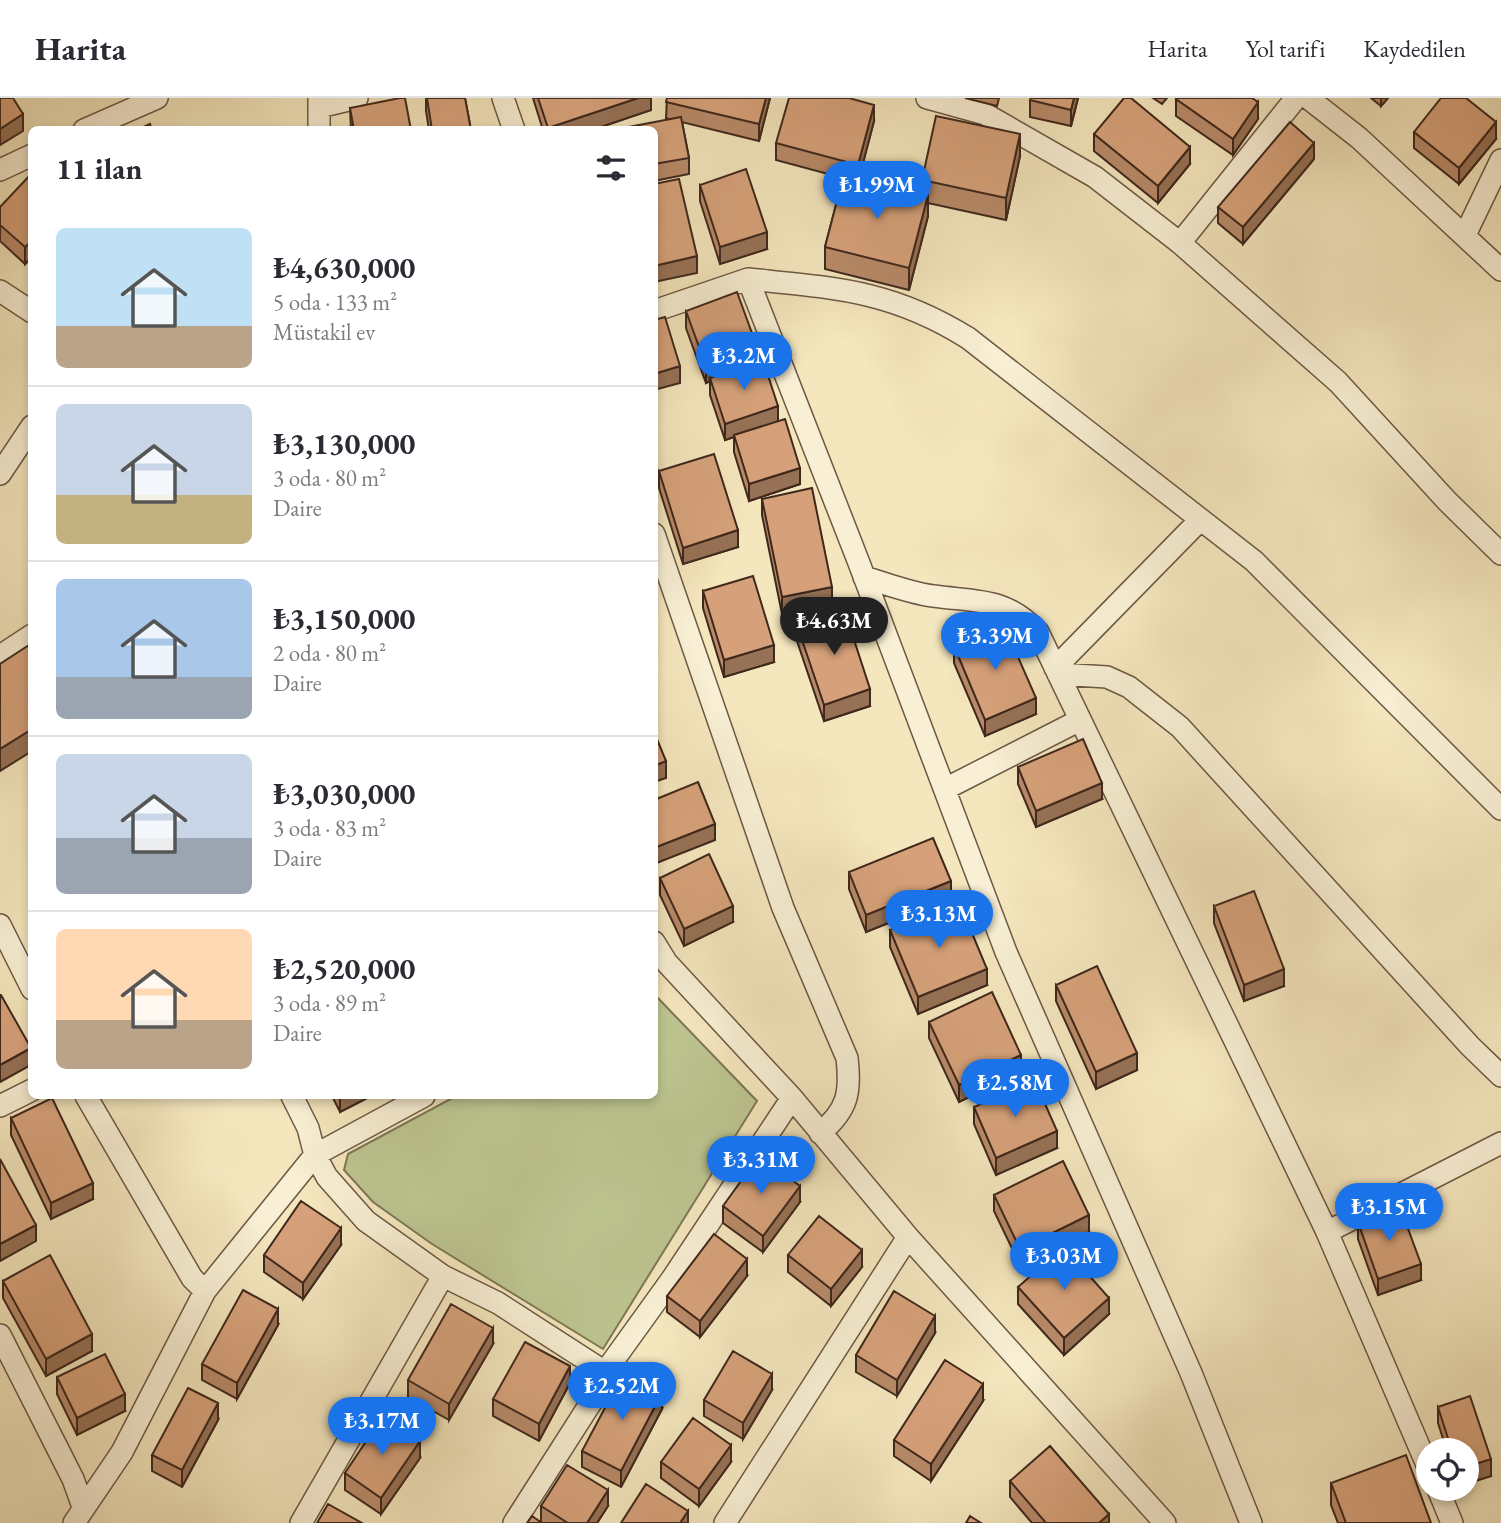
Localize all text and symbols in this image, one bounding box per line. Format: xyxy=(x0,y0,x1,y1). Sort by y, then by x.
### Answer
text: Harita xyxy=(35,27,126,70)
text: Harita xyxy=(1148,33,1208,64)
text: Yol tarifi xyxy=(1246,33,1325,64)
text: Kaydedilen xyxy=(1363,33,1466,64)
text: 11 ilan xyxy=(56,149,142,188)
icon: filters xyxy=(592,149,630,187)
pin: ₺1.99M xyxy=(820,162,934,221)
text: ₺1.99M xyxy=(839,169,915,199)
text: ₺4,630,000 xyxy=(273,248,415,287)
icon: home xyxy=(112,256,196,340)
text: 5 oda · 133 m² xyxy=(273,287,397,317)
text: Müstakil ev xyxy=(273,317,375,347)
pin: ₺3.2M xyxy=(695,332,793,392)
text: ₺3.2M xyxy=(712,340,776,370)
text: ₺3,130,000 xyxy=(273,424,415,463)
icon: home xyxy=(112,432,196,516)
text: 3 oda · 80 m² xyxy=(273,463,386,493)
text: Daire xyxy=(273,493,322,523)
pin: ₺4.63M xyxy=(777,598,891,657)
text: ₺3,150,000 xyxy=(273,599,415,638)
text: ₺4.63M xyxy=(796,605,872,635)
icon: home xyxy=(112,607,196,691)
pin: ₺3.39M xyxy=(938,612,1052,672)
text: ₺3.39M xyxy=(957,620,1033,650)
text: 2 oda · 80 m² xyxy=(273,638,386,668)
text: Daire xyxy=(273,668,322,698)
text: ₺3,030,000 xyxy=(273,774,415,813)
icon: home xyxy=(112,782,196,866)
text: 3 oda · 83 m² xyxy=(273,813,386,843)
text: Daire xyxy=(273,843,322,873)
pin: ₺3.13M xyxy=(882,890,996,950)
text: ₺3.13M xyxy=(901,898,977,928)
text: ₺2,520,000 xyxy=(273,949,415,988)
icon: home xyxy=(112,957,196,1041)
text: 3 oda · 89 m² xyxy=(273,988,386,1018)
text: Daire xyxy=(273,1018,322,1048)
pin: ₺2.58M xyxy=(958,1060,1072,1119)
text: ₺2.58M xyxy=(977,1067,1053,1097)
pin: ₺3.31M xyxy=(704,1136,818,1196)
text: ₺3.31M xyxy=(723,1144,799,1174)
pin: ₺3.15M xyxy=(1332,1184,1446,1243)
text: ₺3.15M xyxy=(1351,1191,1427,1221)
pin: ₺3.03M xyxy=(1007,1232,1121,1292)
text: ₺3.03M xyxy=(1026,1240,1102,1270)
pin: ₺2.52M xyxy=(565,1362,679,1422)
text: ₺2.52M xyxy=(584,1370,660,1400)
pin: ₺3.17M xyxy=(325,1398,439,1457)
text: ₺3.17M xyxy=(344,1405,420,1435)
map controls xyxy=(1416,1438,1479,1501)
button: locate xyxy=(1416,1438,1479,1501)

